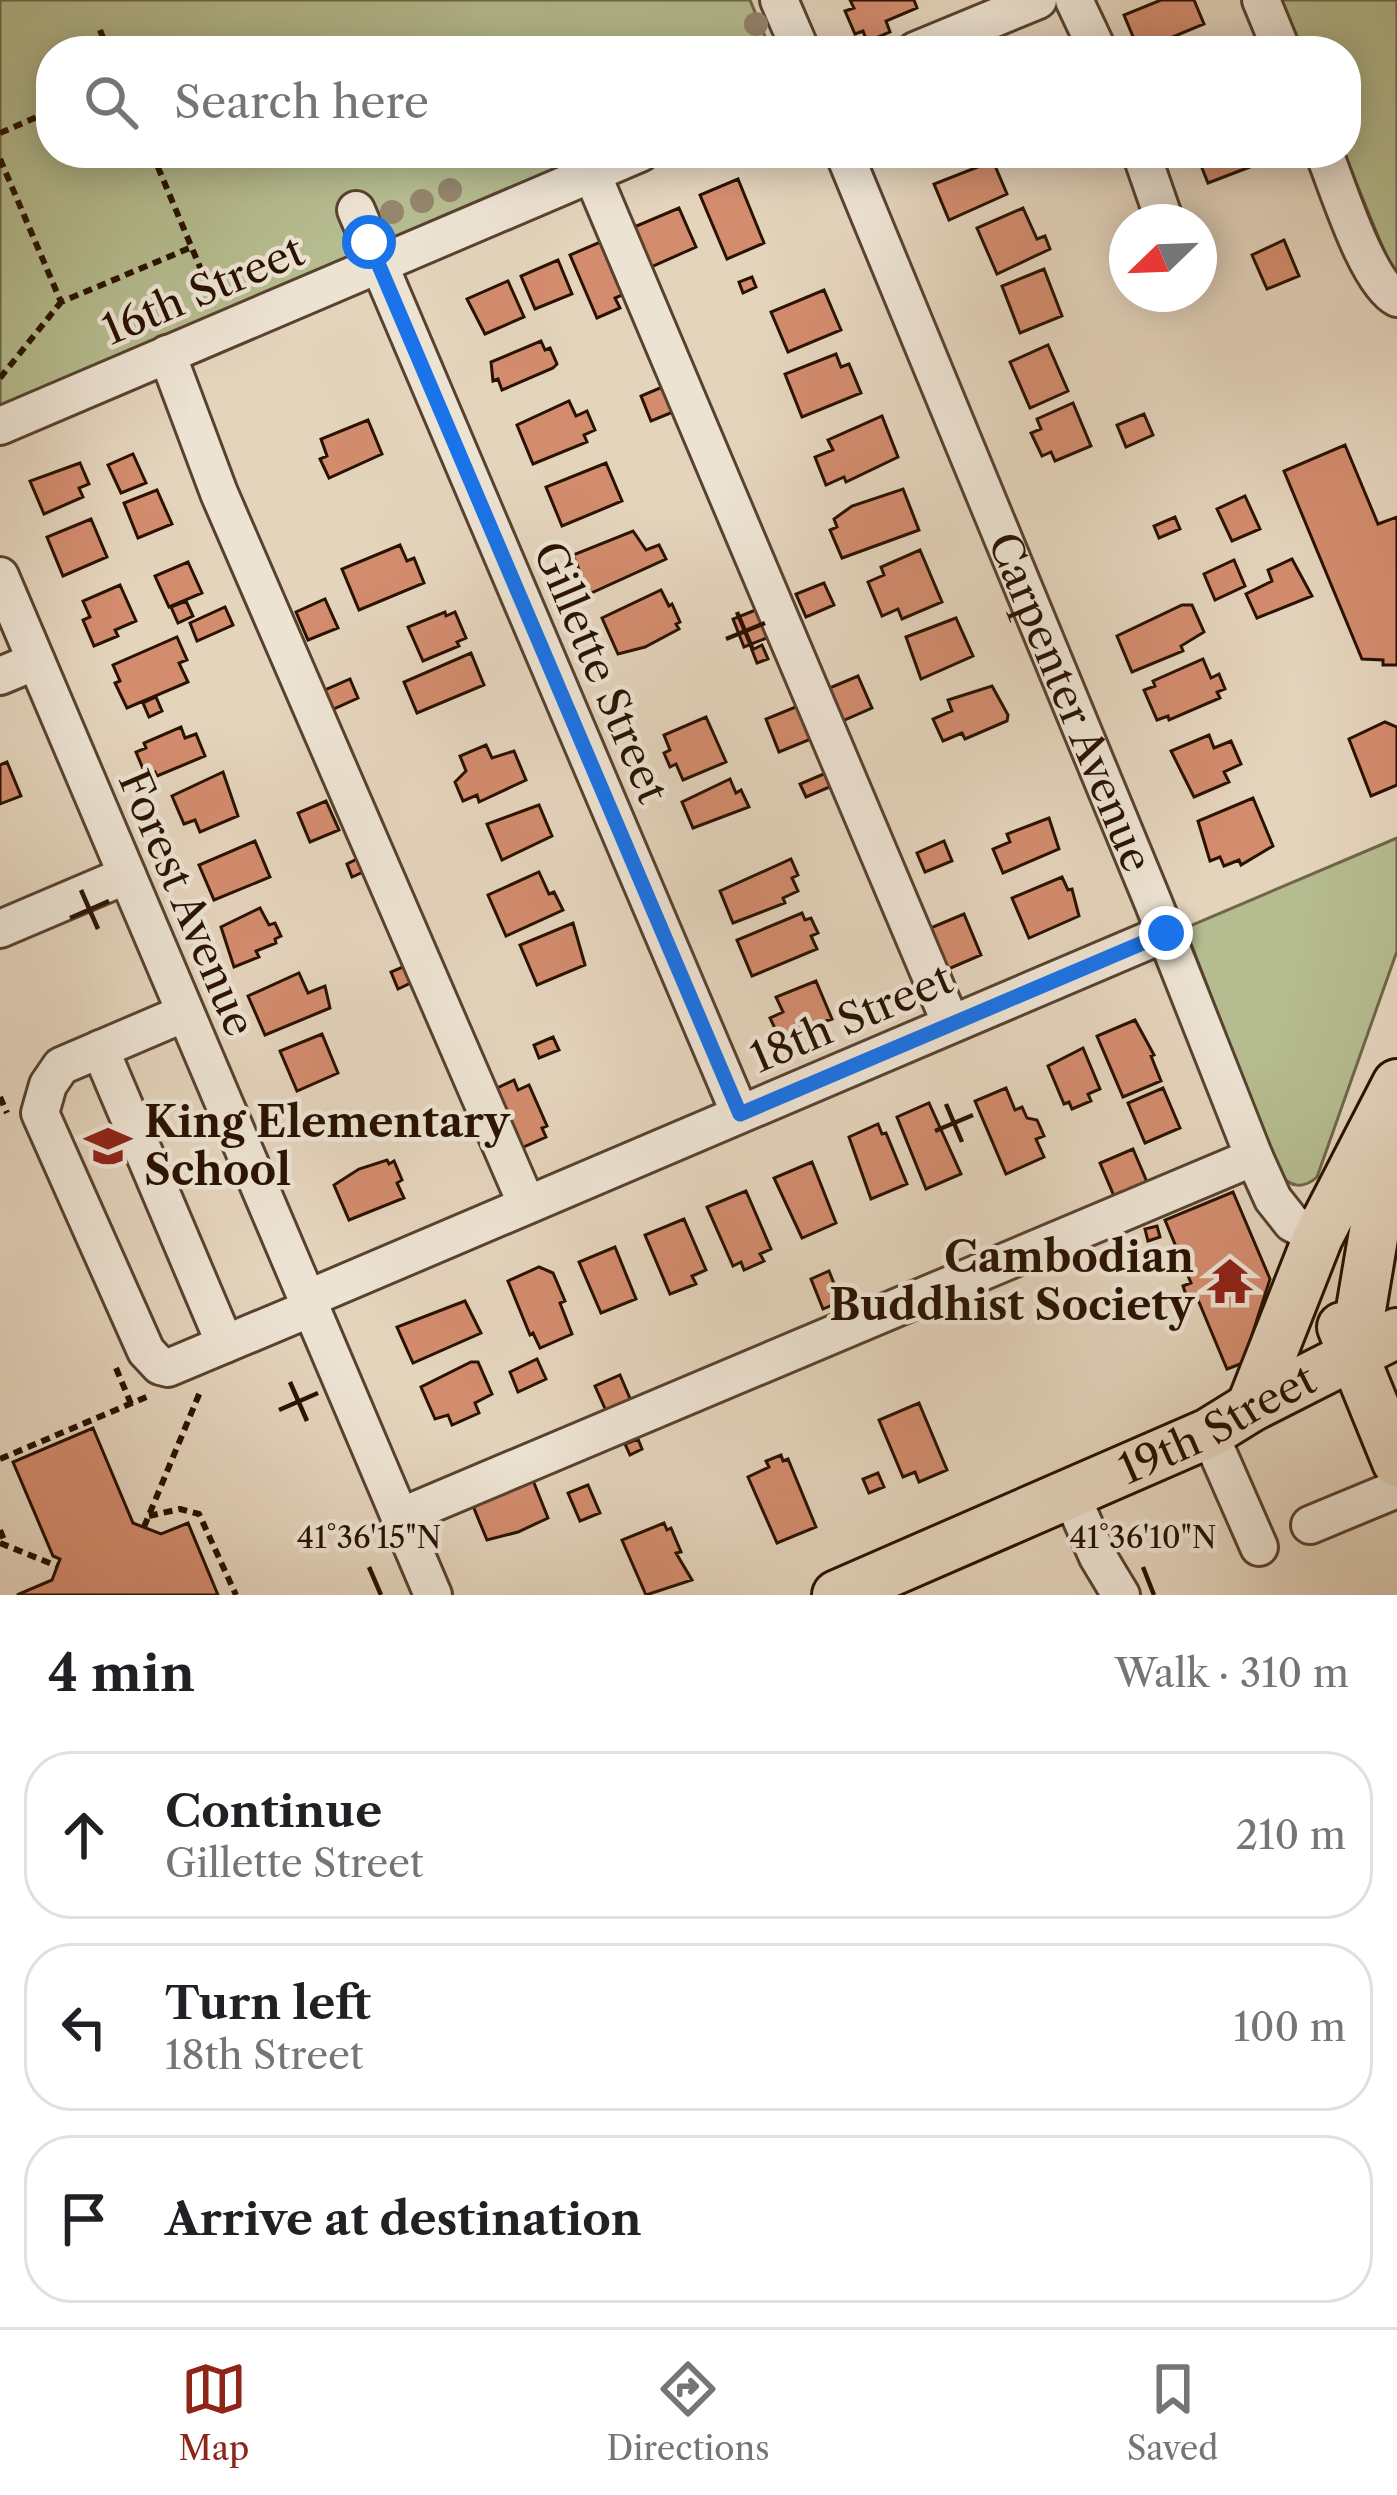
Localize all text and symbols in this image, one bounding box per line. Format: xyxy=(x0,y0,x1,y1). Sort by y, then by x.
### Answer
search box xyxy=(36,36,1361,168)
icon: search xyxy=(78,69,144,135)
text: Search here xyxy=(174,74,429,130)
north arrow xyxy=(1109,204,1217,312)
route start xyxy=(342,215,396,269)
street label: 16th Street xyxy=(95,224,312,356)
street label: Carpenter Avenue xyxy=(977,525,1164,879)
street label: Gillette Street xyxy=(523,534,679,810)
street label: Forest Avenue xyxy=(108,762,266,1044)
route end xyxy=(1139,906,1193,960)
street label: 18th Street xyxy=(742,952,960,1084)
place label: King Elementary School xyxy=(144,1096,511,1196)
school or university icon: King Elementary School xyxy=(83,1121,133,1171)
place label: Cambodian Buddhist Society xyxy=(829,1231,1195,1331)
temple icon: Cambodian Buddhist Society xyxy=(1205,1256,1255,1306)
street label: 19th Street xyxy=(1111,1353,1324,1495)
text: 41°36'15"N xyxy=(297,1519,441,1556)
text: 41°36'10"N xyxy=(1069,1519,1217,1556)
text: 4 min xyxy=(48,1642,195,1704)
text: Walk · 310 m xyxy=(1115,1649,1349,1697)
text: Continue xyxy=(165,1783,382,1839)
icon: ahead xyxy=(51,1802,117,1868)
text: 210 m xyxy=(1236,1811,1346,1859)
text: Gillette Street xyxy=(165,1839,424,1887)
text: Turn left xyxy=(165,1975,371,2031)
icon: left xyxy=(51,1994,117,2060)
text: 100 m xyxy=(1233,2003,1346,2051)
text: 18th Street xyxy=(165,2031,364,2079)
icon: arrive xyxy=(51,2186,117,2252)
text: Arrive at destination xyxy=(165,2191,642,2247)
tab: Map xyxy=(179,2356,249,2469)
tab: Directions xyxy=(607,2356,770,2469)
tab: Saved xyxy=(1127,2356,1218,2469)

